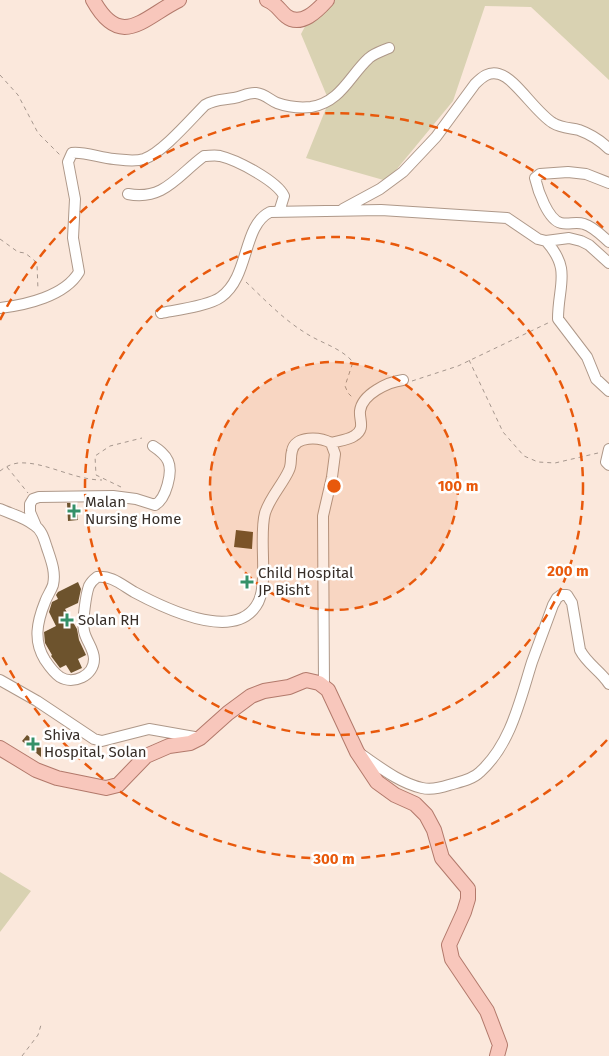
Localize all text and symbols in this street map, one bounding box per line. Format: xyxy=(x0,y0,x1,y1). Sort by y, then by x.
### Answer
centre of rings xyxy=(325,477,343,495)
text: 100 m xyxy=(438,477,478,495)
place label: Malan Nursing Home xyxy=(85,493,181,528)
marker: Malan Nursing Home xyxy=(67,504,81,518)
text: 200 m xyxy=(547,562,589,580)
place label: Child Hospital JP Bisht xyxy=(258,564,354,599)
marker: Child Hospital JP Bisht xyxy=(240,575,254,589)
place label: Solan RH xyxy=(78,611,139,629)
marker: Solan RH xyxy=(60,613,74,627)
place label: Shiva Hospital, Solan xyxy=(44,726,147,761)
marker: Shiva Hospital, Solan xyxy=(26,737,40,751)
text: 300 m xyxy=(312,850,355,868)

